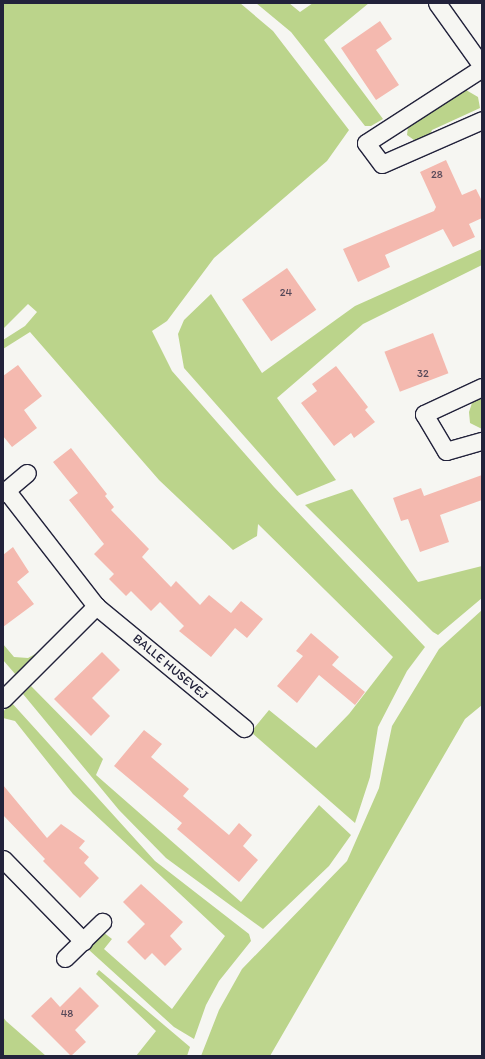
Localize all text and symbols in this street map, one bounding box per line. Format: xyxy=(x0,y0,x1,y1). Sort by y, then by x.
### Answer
house number: 28 xyxy=(431,168,443,182)
house number: 24 xyxy=(280,286,292,300)
house number: 32 xyxy=(417,367,429,381)
street label: BALLE HUSEVEJ xyxy=(129,631,211,703)
house number: 48 xyxy=(61,1007,73,1021)

